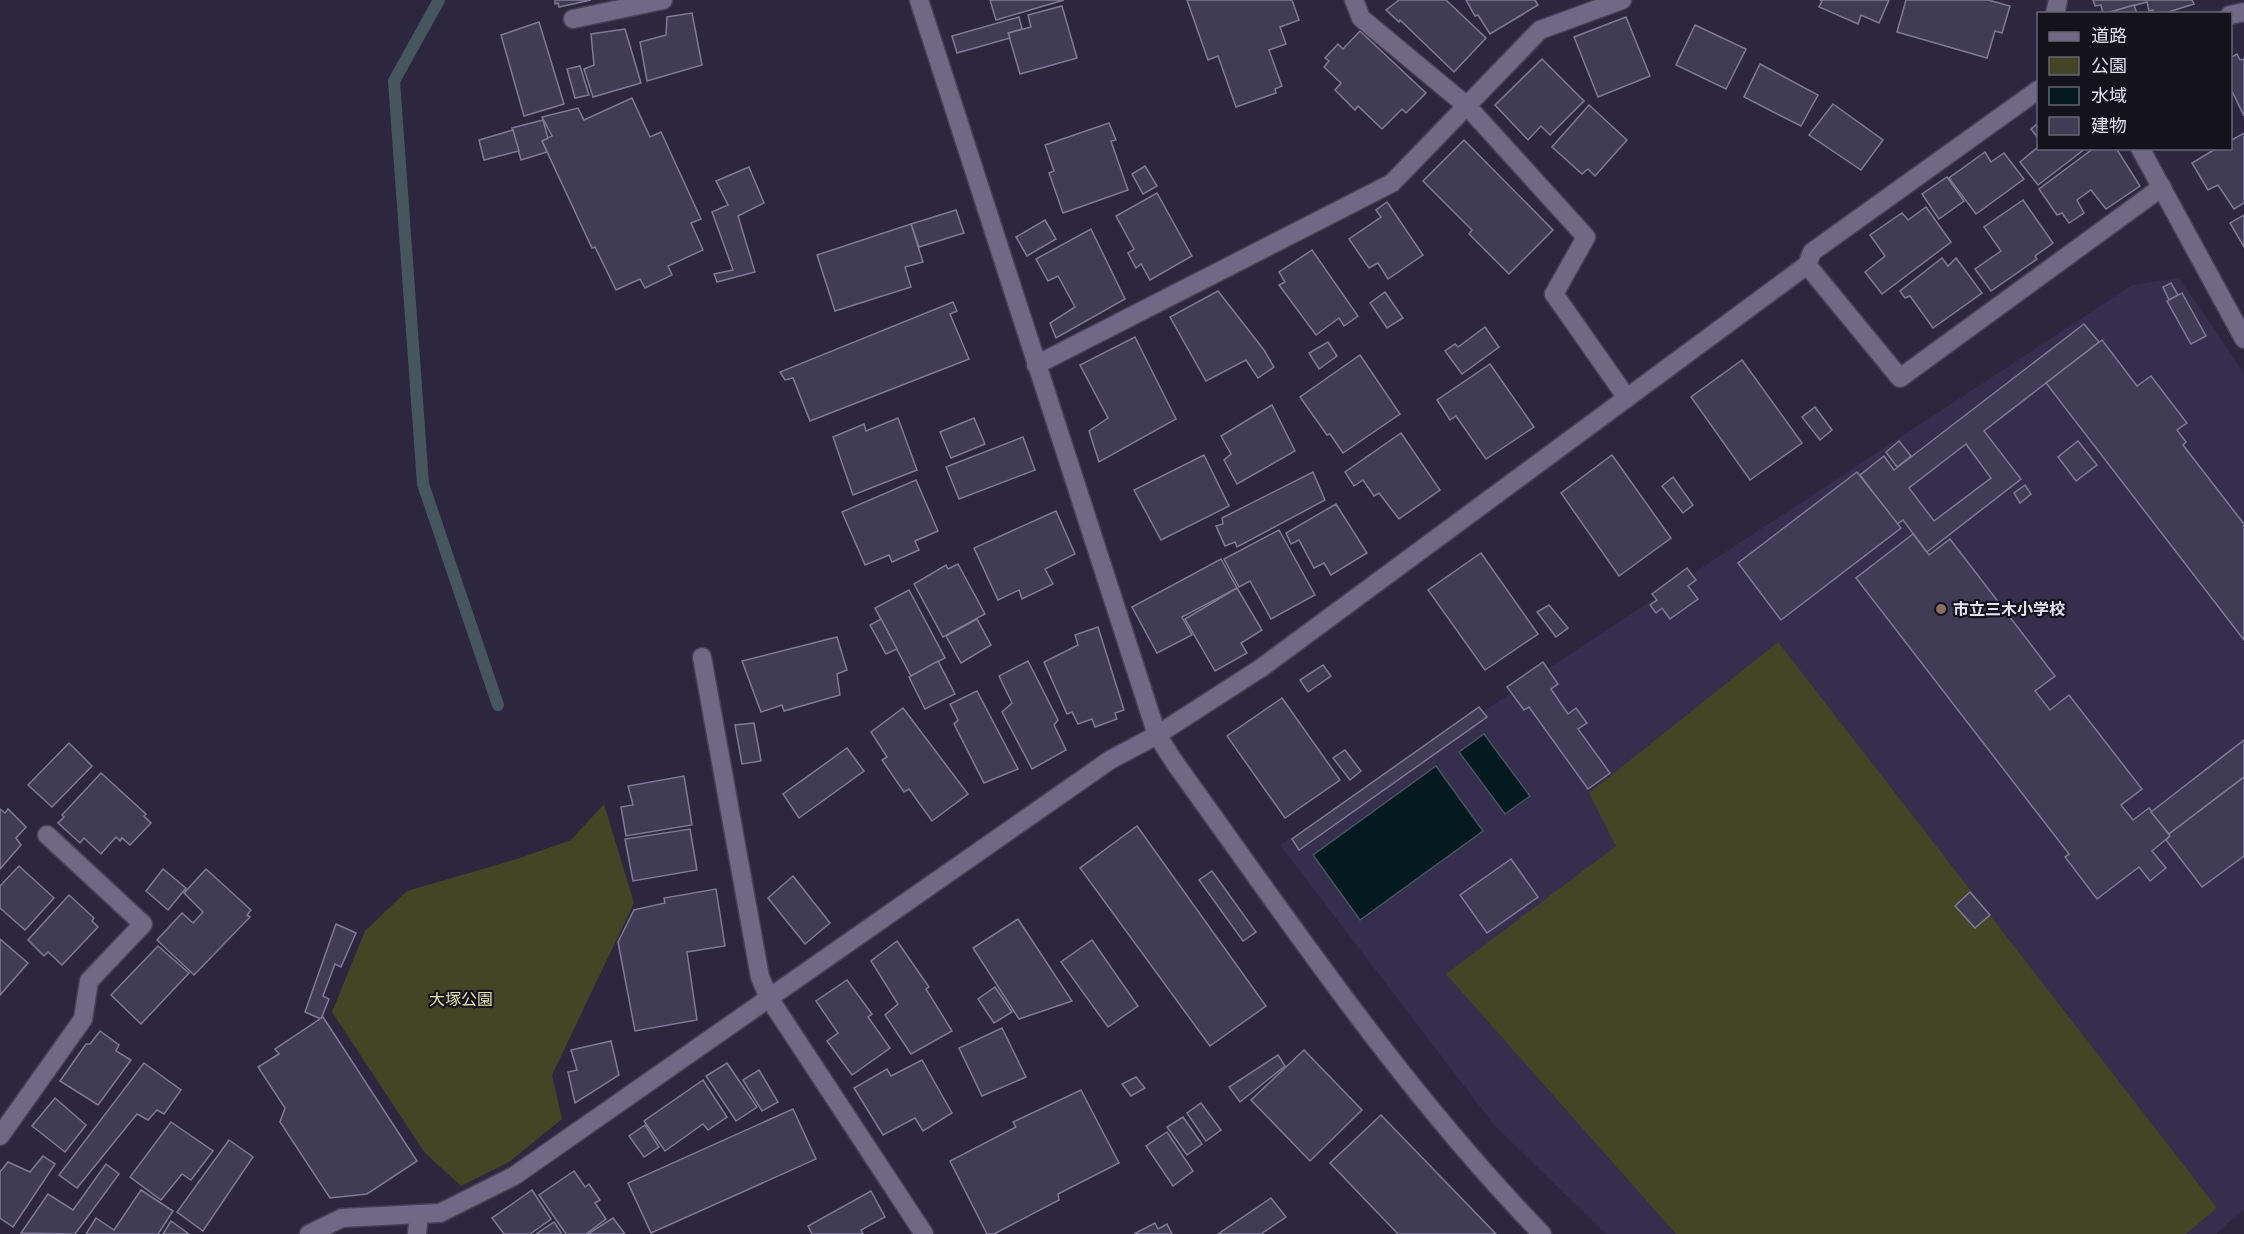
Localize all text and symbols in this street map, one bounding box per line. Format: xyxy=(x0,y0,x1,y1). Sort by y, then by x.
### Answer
legend xyxy=(2037,12,2232,150)
text: 道路 xyxy=(2091,25,2127,47)
text: 公園 xyxy=(2091,55,2127,77)
text: 水域 xyxy=(2091,85,2127,107)
text: 建物 xyxy=(2091,115,2127,137)
place label: 市立三木小学校 xyxy=(1953,600,2065,619)
marker: 市立三木小学校 xyxy=(1934,602,1948,616)
park label: 大塚公園 xyxy=(429,990,493,1009)

